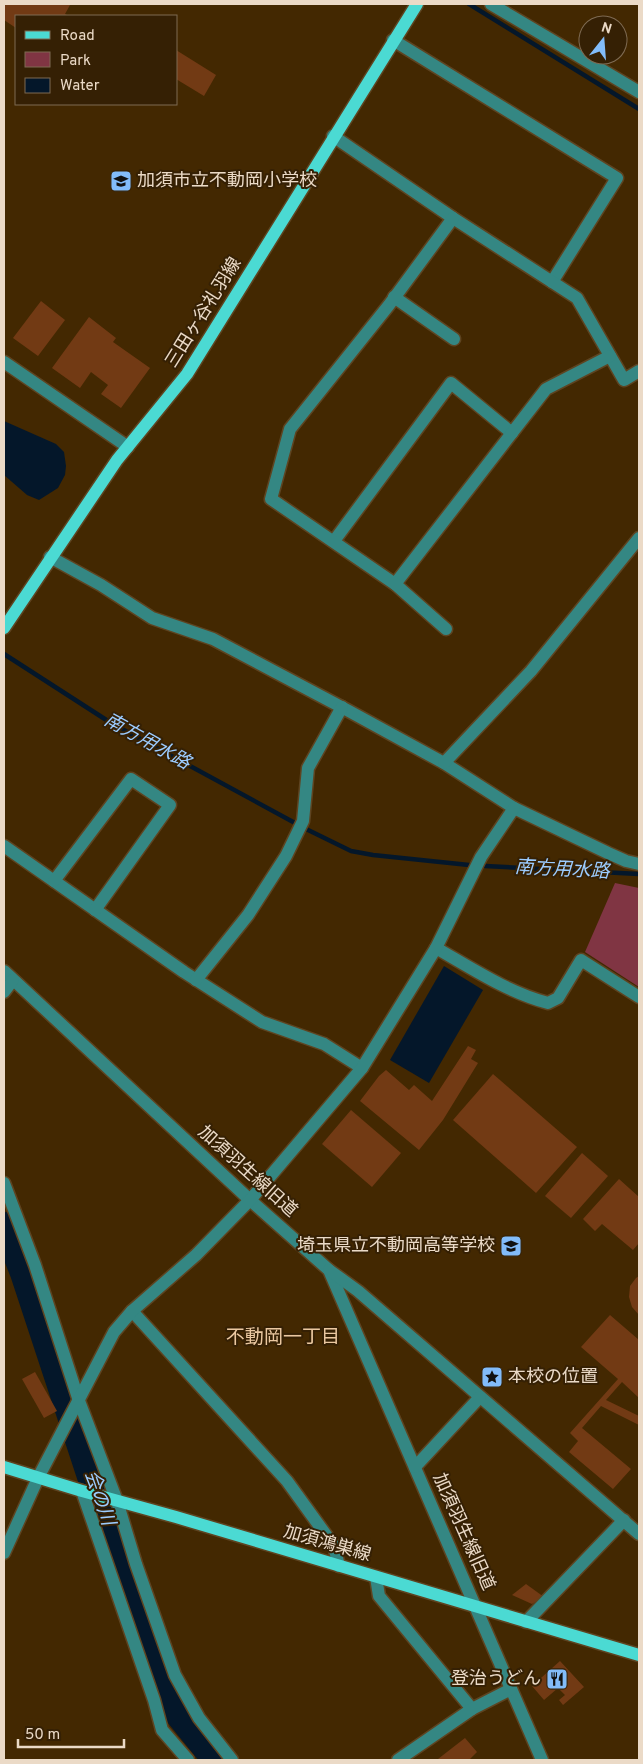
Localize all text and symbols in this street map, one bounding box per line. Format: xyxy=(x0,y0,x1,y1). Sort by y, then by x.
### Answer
legend xyxy=(15,15,178,105)
north arrow xyxy=(578,15,628,65)
text: N xyxy=(599,19,614,39)
text: Road xyxy=(60,27,95,46)
text: Park xyxy=(60,52,91,71)
text: Water xyxy=(60,77,100,96)
school or university icon: 加須市立不動岡小学校 xyxy=(109,169,133,193)
place label: 加須市立不動岡小学校 xyxy=(137,170,317,193)
street label: 三田ヶ谷礼羽線 xyxy=(161,253,247,373)
water label: 南方用水路 xyxy=(100,708,196,776)
water label: 南方用水路 xyxy=(514,856,612,885)
street label: 加須羽生線旧道 xyxy=(192,1121,302,1223)
school or university icon: 埼玉県立不動岡高等学校 xyxy=(499,1234,523,1258)
place label: 埼玉県立不動岡高等学校 xyxy=(297,1235,495,1258)
district label: 不動岡一丁目 xyxy=(226,1326,340,1350)
place icon: 本校の位置 xyxy=(480,1365,504,1389)
place label: 本校の位置 xyxy=(508,1366,598,1389)
water label: 会の川 xyxy=(78,1467,120,1531)
street label: 加須羽生線旧道 xyxy=(427,1470,499,1594)
street label: 加須鴻巣線 xyxy=(281,1521,373,1567)
restaurant icon: 登治うどん xyxy=(545,1667,569,1691)
place label: 登治うどん xyxy=(451,1668,541,1691)
scale bar xyxy=(18,1716,124,1748)
text: 50 m xyxy=(25,1726,60,1745)

